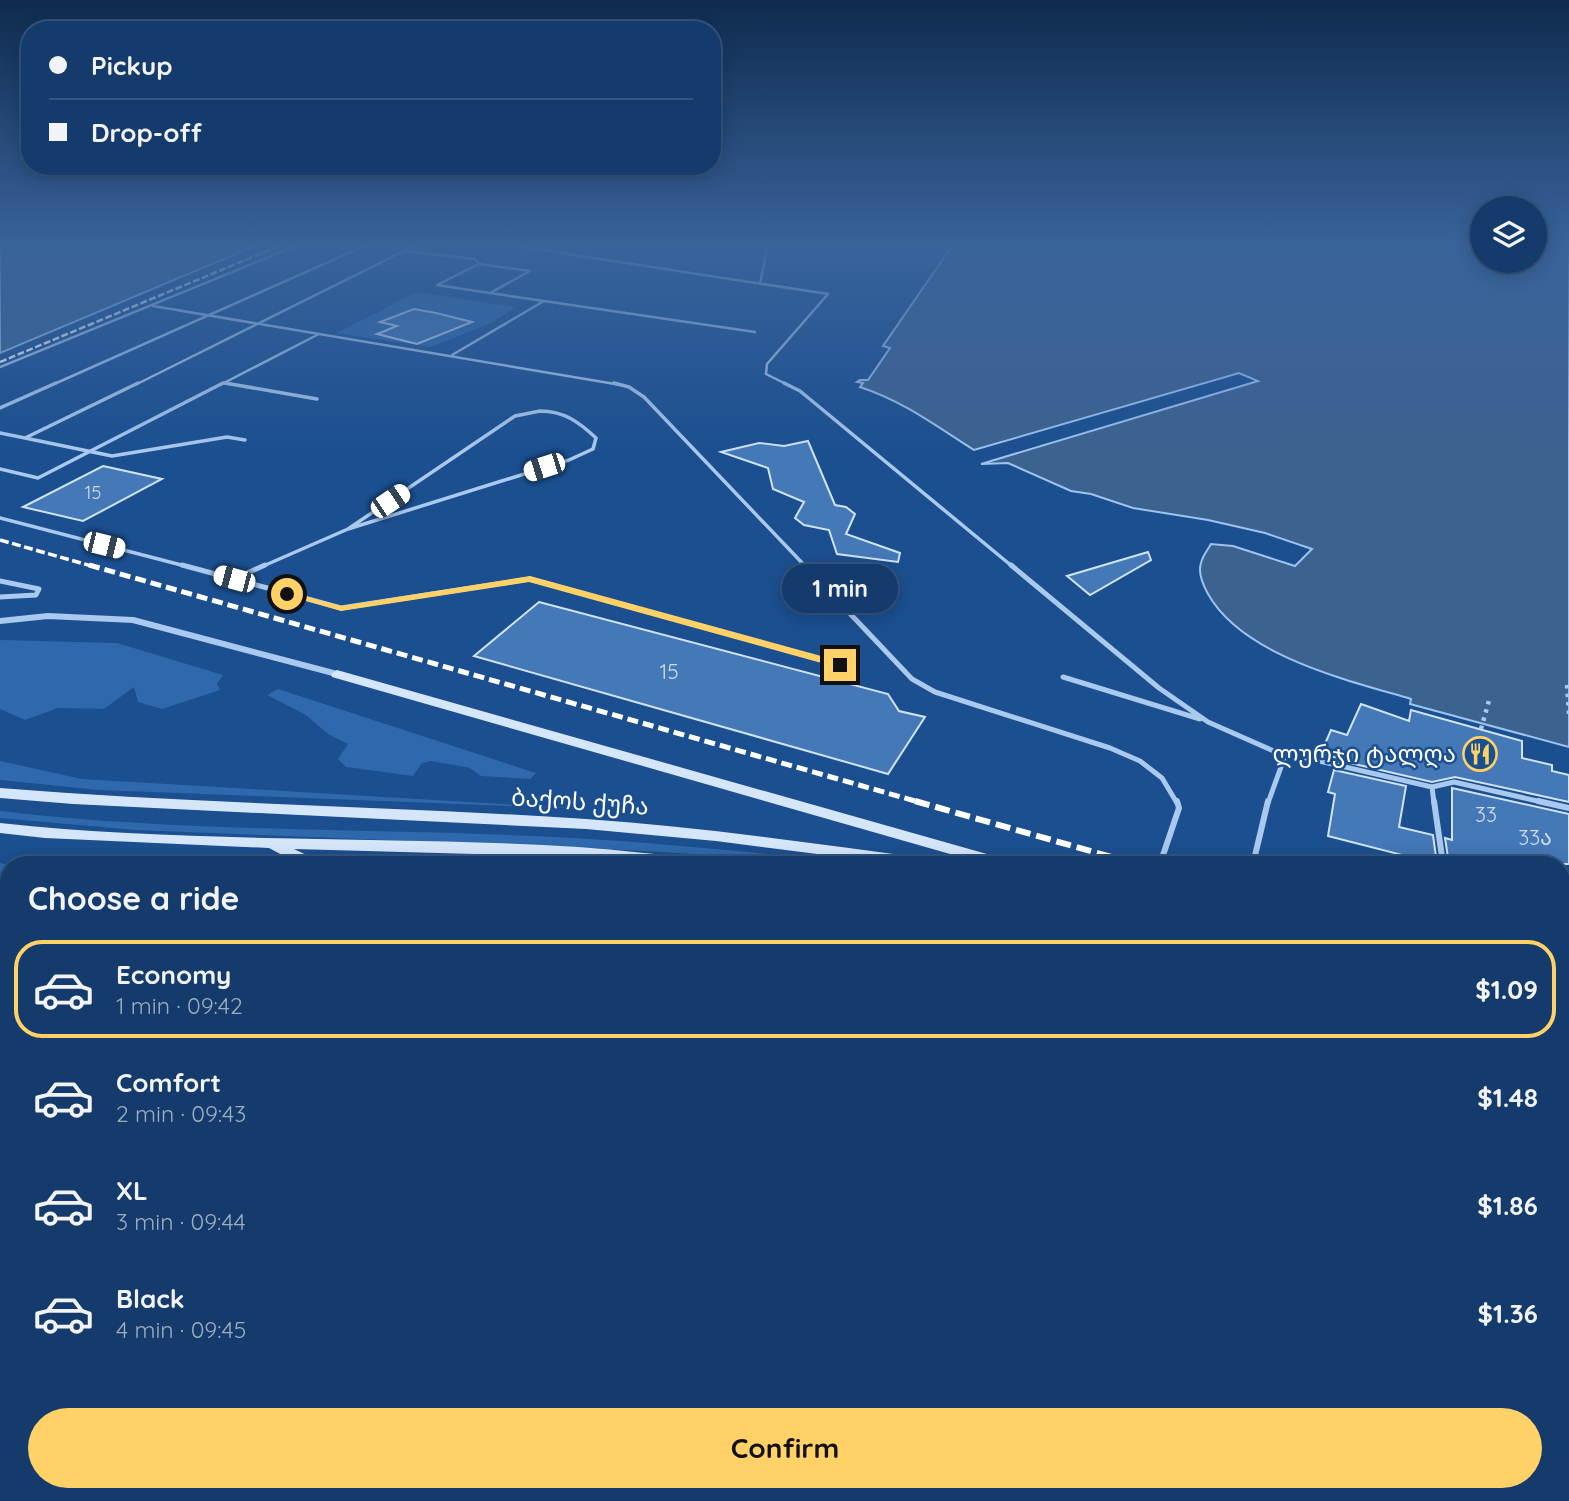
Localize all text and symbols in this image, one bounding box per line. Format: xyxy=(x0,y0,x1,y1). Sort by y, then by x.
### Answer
text: Pickup xyxy=(91,49,173,82)
text: Drop-off xyxy=(91,116,202,149)
map controls xyxy=(1470,196,1547,273)
button: layers xyxy=(1470,196,1547,273)
car xyxy=(521,451,568,483)
house number: 15 xyxy=(85,481,101,504)
car xyxy=(367,481,414,521)
car xyxy=(82,530,127,560)
car xyxy=(211,563,258,595)
callout: 1 min xyxy=(782,564,898,612)
text: 1 min xyxy=(812,574,868,603)
route start xyxy=(271,578,303,610)
route end xyxy=(824,649,856,681)
house number: 15 xyxy=(659,658,679,684)
restaurant icon: ლურჯი ტალღა xyxy=(1461,735,1499,773)
place label: ლურჯი ტალღა xyxy=(1272,738,1456,769)
street label: ბაქოს ქუჩა xyxy=(510,781,650,821)
house number: 33 xyxy=(1475,801,1497,827)
house number: 33ა xyxy=(1518,824,1552,850)
text: Choose a ride xyxy=(28,878,240,918)
icon: car xyxy=(32,958,95,1021)
text: Economy xyxy=(116,958,231,991)
text: $1.09 xyxy=(1475,973,1538,1006)
text: 1 min · 09:42 xyxy=(116,991,243,1020)
icon: car xyxy=(32,1066,95,1129)
text: Comfort xyxy=(116,1066,221,1099)
text: $1.48 xyxy=(1477,1081,1538,1114)
text: 2 min · 09:43 xyxy=(116,1099,246,1128)
icon: car xyxy=(32,1174,95,1237)
text: XL xyxy=(116,1174,148,1207)
text: $1.86 xyxy=(1477,1189,1538,1222)
text: 3 min · 09:44 xyxy=(116,1207,246,1236)
icon: car xyxy=(32,1282,95,1345)
text: Black xyxy=(116,1282,185,1315)
text: $1.36 xyxy=(1478,1297,1538,1330)
text: 4 min · 09:45 xyxy=(116,1315,246,1344)
button: Confirm xyxy=(28,1408,1542,1488)

